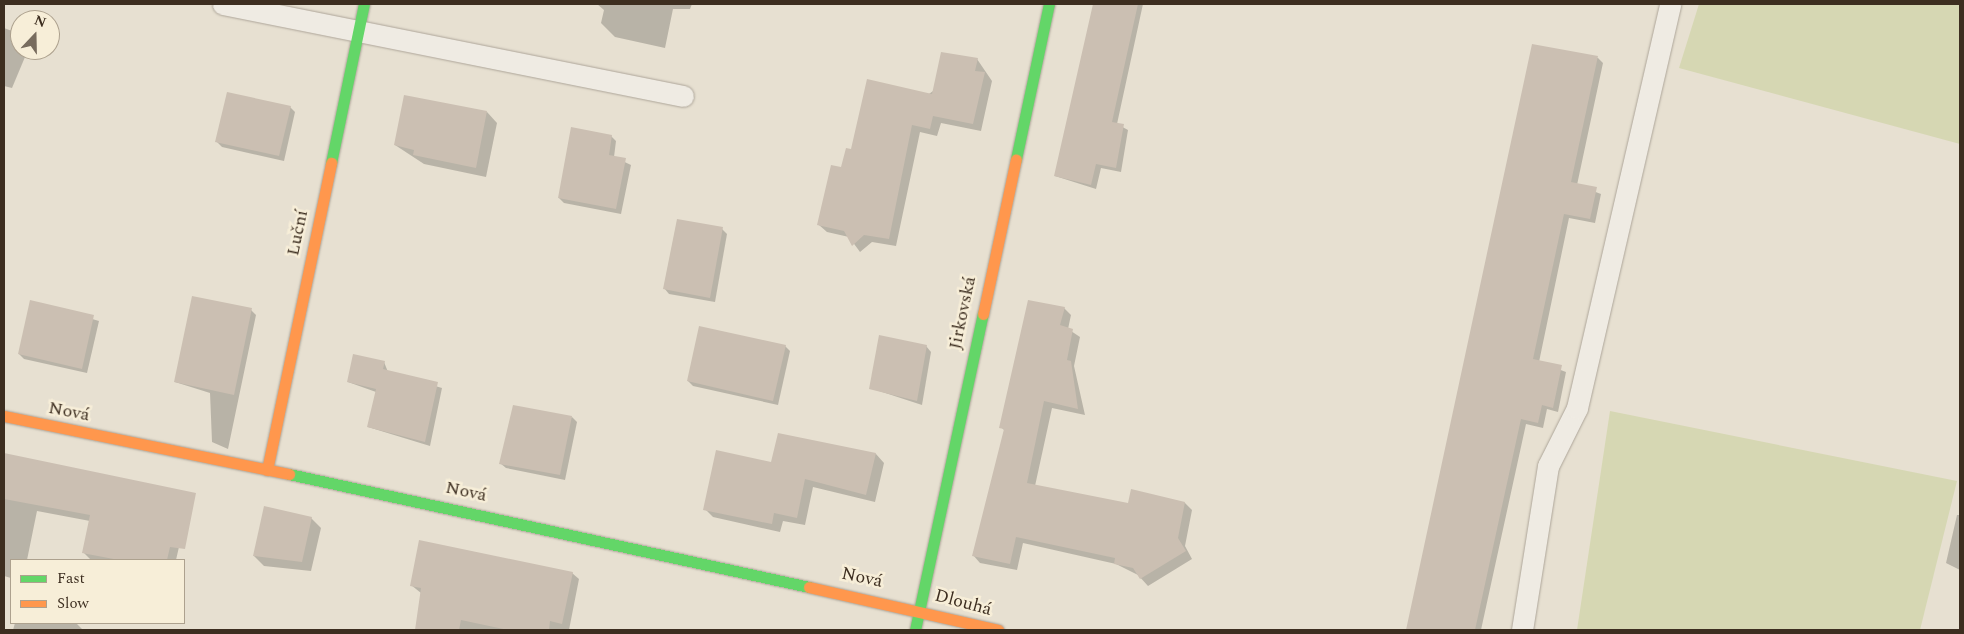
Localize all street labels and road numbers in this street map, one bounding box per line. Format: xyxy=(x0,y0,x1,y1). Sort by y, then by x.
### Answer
street label: Luční xyxy=(283,208,313,258)
street label: Jirkovská xyxy=(945,275,981,351)
street label: Nová xyxy=(47,397,91,427)
street label: Nová xyxy=(443,477,489,507)
street label: Nová xyxy=(839,563,885,593)
street label: Dlouhá xyxy=(932,585,994,621)

